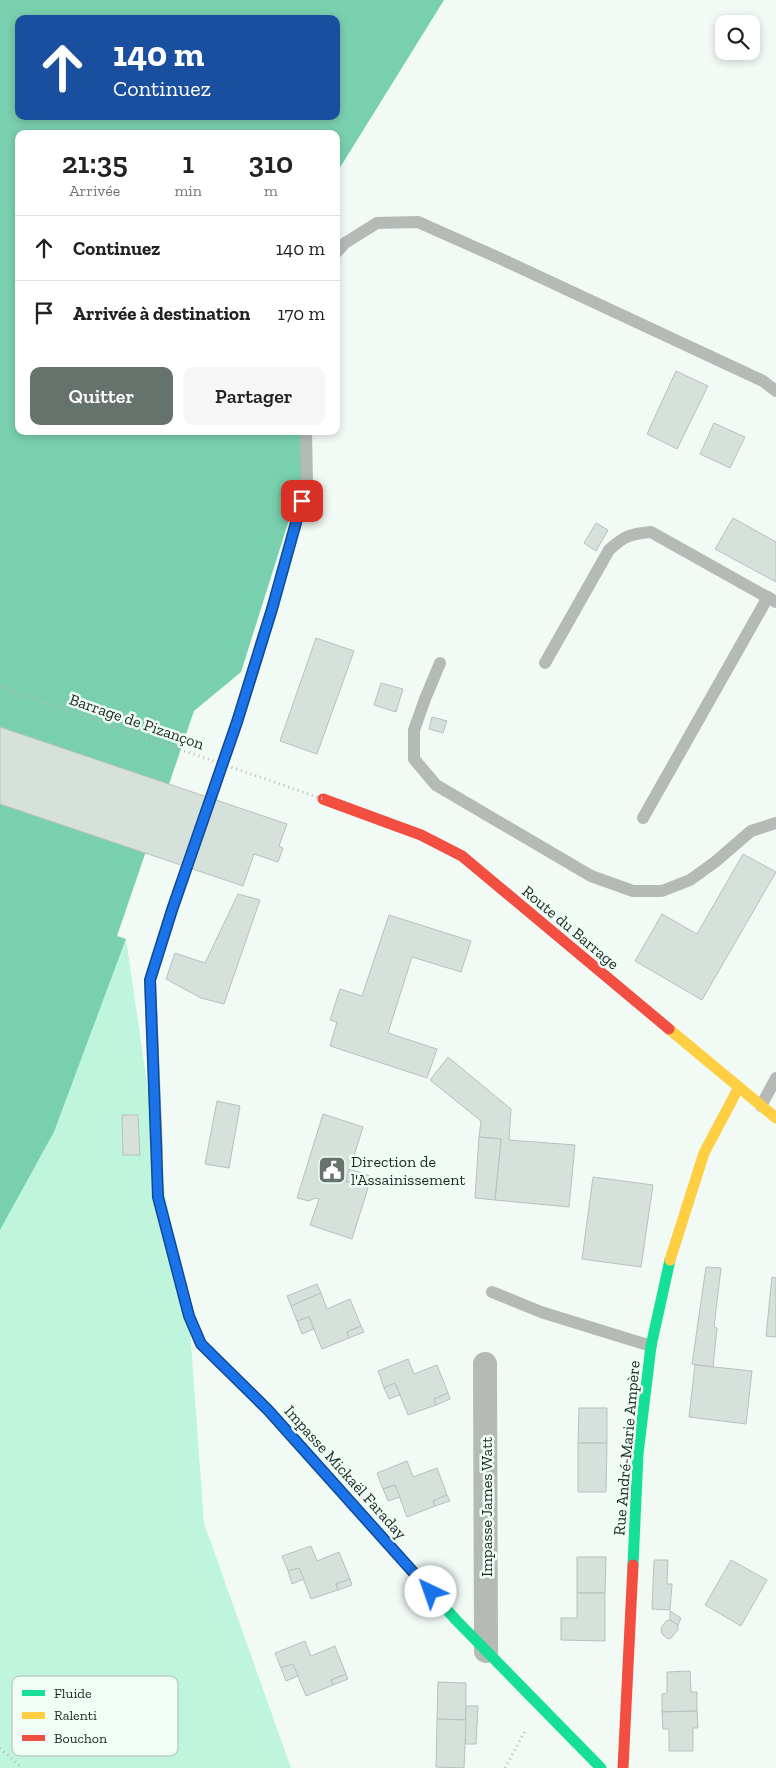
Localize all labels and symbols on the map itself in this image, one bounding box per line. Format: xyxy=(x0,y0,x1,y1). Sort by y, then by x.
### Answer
pin xyxy=(281,480,323,522)
street label: Barrage de Pizançon xyxy=(67,690,207,754)
street label: Route du Barrage xyxy=(519,881,623,973)
place label: Direction de l'Assainissement xyxy=(351,1152,465,1189)
public building icon: Direction de l'Assainissement xyxy=(317,1155,347,1185)
street label: Rue André-Marie Ampère xyxy=(609,1360,644,1536)
street label: Impasse Mickaël Faraday xyxy=(281,1402,411,1544)
street label: Impasse James Watt xyxy=(477,1437,496,1577)
position arrow xyxy=(404,1565,456,1617)
legend xyxy=(12,1676,178,1756)
text: Fluide xyxy=(54,1685,92,1702)
text: Ralenti xyxy=(54,1707,97,1724)
text: Bouchon xyxy=(54,1730,107,1747)

